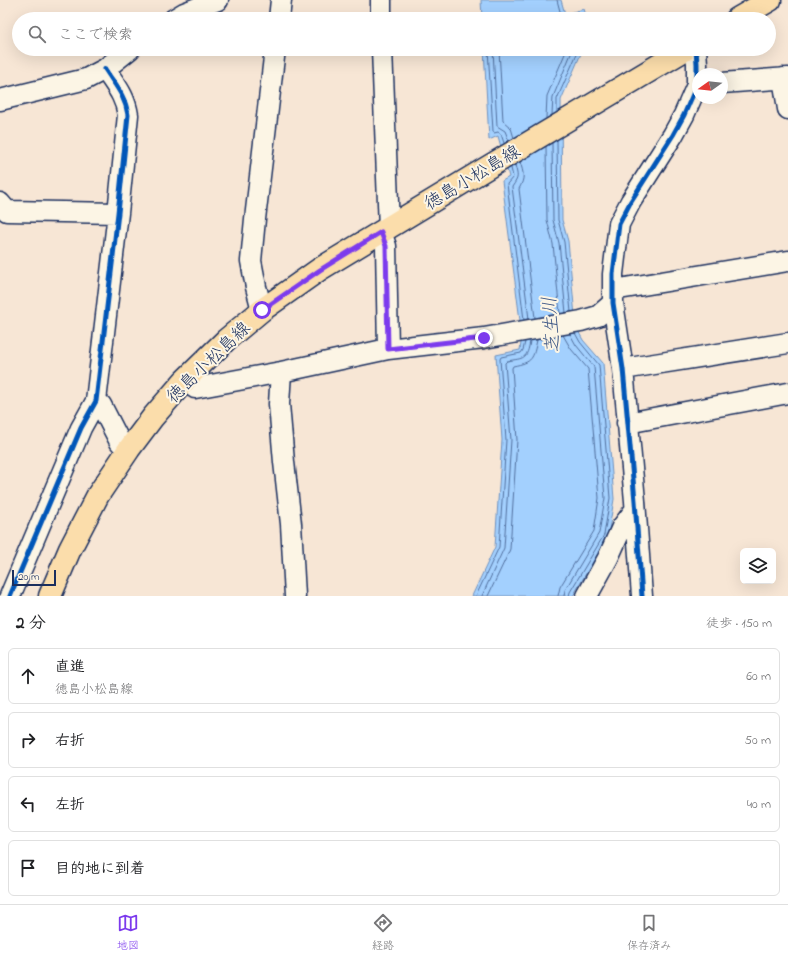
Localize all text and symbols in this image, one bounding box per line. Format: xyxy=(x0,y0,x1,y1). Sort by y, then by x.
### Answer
search box xyxy=(12,12,776,56)
icon: search xyxy=(26,23,48,45)
text: ここで検索 xyxy=(58,24,133,46)
north arrow xyxy=(692,68,728,104)
street label: 徳島小松島線 xyxy=(420,140,526,218)
water label: 芝生川 xyxy=(537,295,568,354)
route start xyxy=(253,301,271,319)
street label: 徳島小松島線 xyxy=(162,317,257,410)
route end xyxy=(475,329,493,347)
map controls xyxy=(740,548,776,584)
button: layers xyxy=(740,548,776,584)
scale bar xyxy=(12,568,56,587)
text: 20 m xyxy=(18,569,40,585)
text: 2 分 xyxy=(16,611,46,636)
text: 徒歩 · 150 m xyxy=(706,614,772,633)
text: 直進 xyxy=(55,656,85,678)
icon: ahead xyxy=(17,665,39,687)
text: 60 m xyxy=(746,667,771,686)
text: 徳島小松島線 xyxy=(55,680,133,699)
icon: right xyxy=(17,729,39,751)
text: 右折 xyxy=(55,730,85,752)
text: 50 m xyxy=(745,731,771,750)
icon: left xyxy=(17,793,39,815)
text: 左折 xyxy=(55,794,85,816)
text: 40 m xyxy=(747,795,771,814)
icon: arrive xyxy=(17,857,39,879)
text: 目的地に到着 xyxy=(55,858,145,880)
tab: 地図 xyxy=(117,912,139,954)
tab: 経路 xyxy=(372,912,394,954)
tab: 保存済み xyxy=(627,912,671,954)

